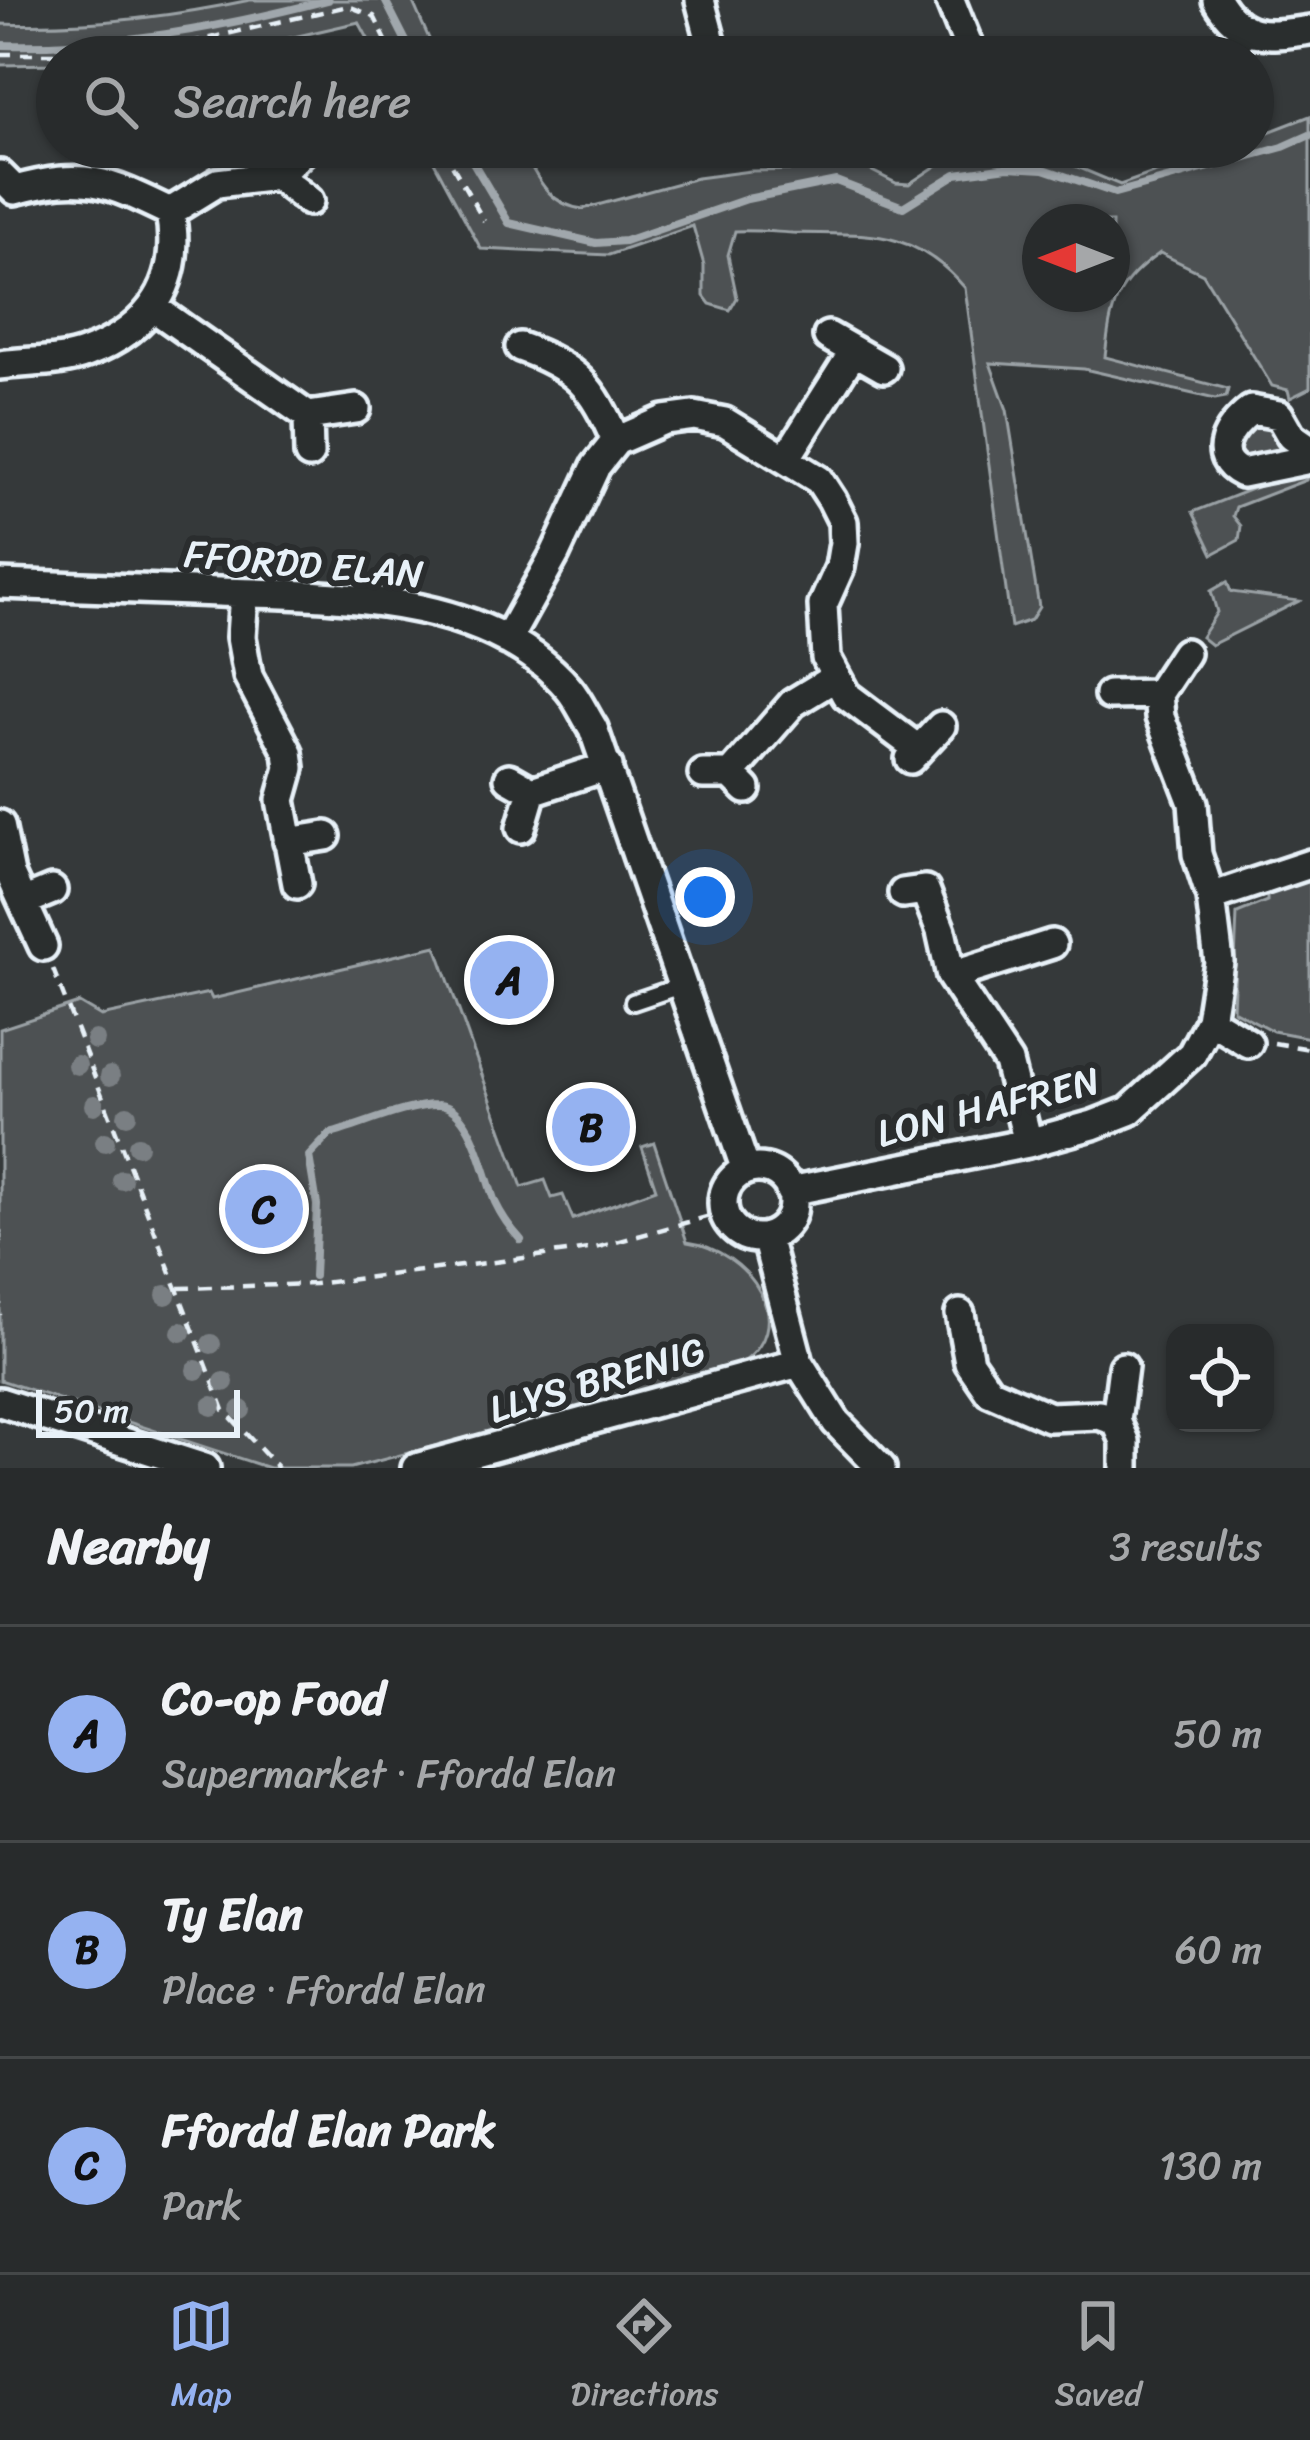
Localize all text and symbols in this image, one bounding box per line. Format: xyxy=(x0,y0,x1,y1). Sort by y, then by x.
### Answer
search box xyxy=(36,36,1274,168)
text: Search here xyxy=(174,62,411,142)
icon: search xyxy=(78,69,144,135)
north arrow xyxy=(1022,204,1130,312)
street label: FFORDD ELAN xyxy=(181,519,426,608)
your location xyxy=(675,867,735,927)
pin: A xyxy=(470,935,548,1025)
street label: LON HAFREN xyxy=(869,1045,1107,1168)
pin: B xyxy=(552,1082,630,1172)
pin: C xyxy=(225,1164,303,1254)
street label: LLYS BRENIG xyxy=(481,1316,714,1443)
map controls xyxy=(1166,1324,1274,1432)
button: locate xyxy=(1166,1324,1274,1432)
text: 50 m xyxy=(54,1382,129,1440)
scale bar xyxy=(36,1384,240,1437)
text: Nearby xyxy=(48,1501,209,1591)
text: 3 results xyxy=(1109,1512,1262,1581)
text: Co-op Food xyxy=(162,1659,386,1739)
text: A xyxy=(74,1699,100,1768)
text: 50 m xyxy=(1173,1699,1262,1768)
text: Supermarket · Ffordd Elan xyxy=(162,1739,616,1808)
text: Ty Elan xyxy=(162,1875,303,1955)
text: B xyxy=(75,1915,99,1984)
text: 60 m xyxy=(1175,1915,1262,1984)
text: Place · Ffordd Elan xyxy=(162,1955,486,2024)
text: Ffordd Elan Park xyxy=(162,2091,496,2171)
text: C xyxy=(75,2131,99,2200)
text: 130 m xyxy=(1159,2131,1262,2200)
text: Park xyxy=(162,2171,242,2240)
tab: Map xyxy=(168,2293,234,2423)
tab: Directions xyxy=(571,2293,718,2423)
tab: Saved xyxy=(1055,2293,1142,2423)

